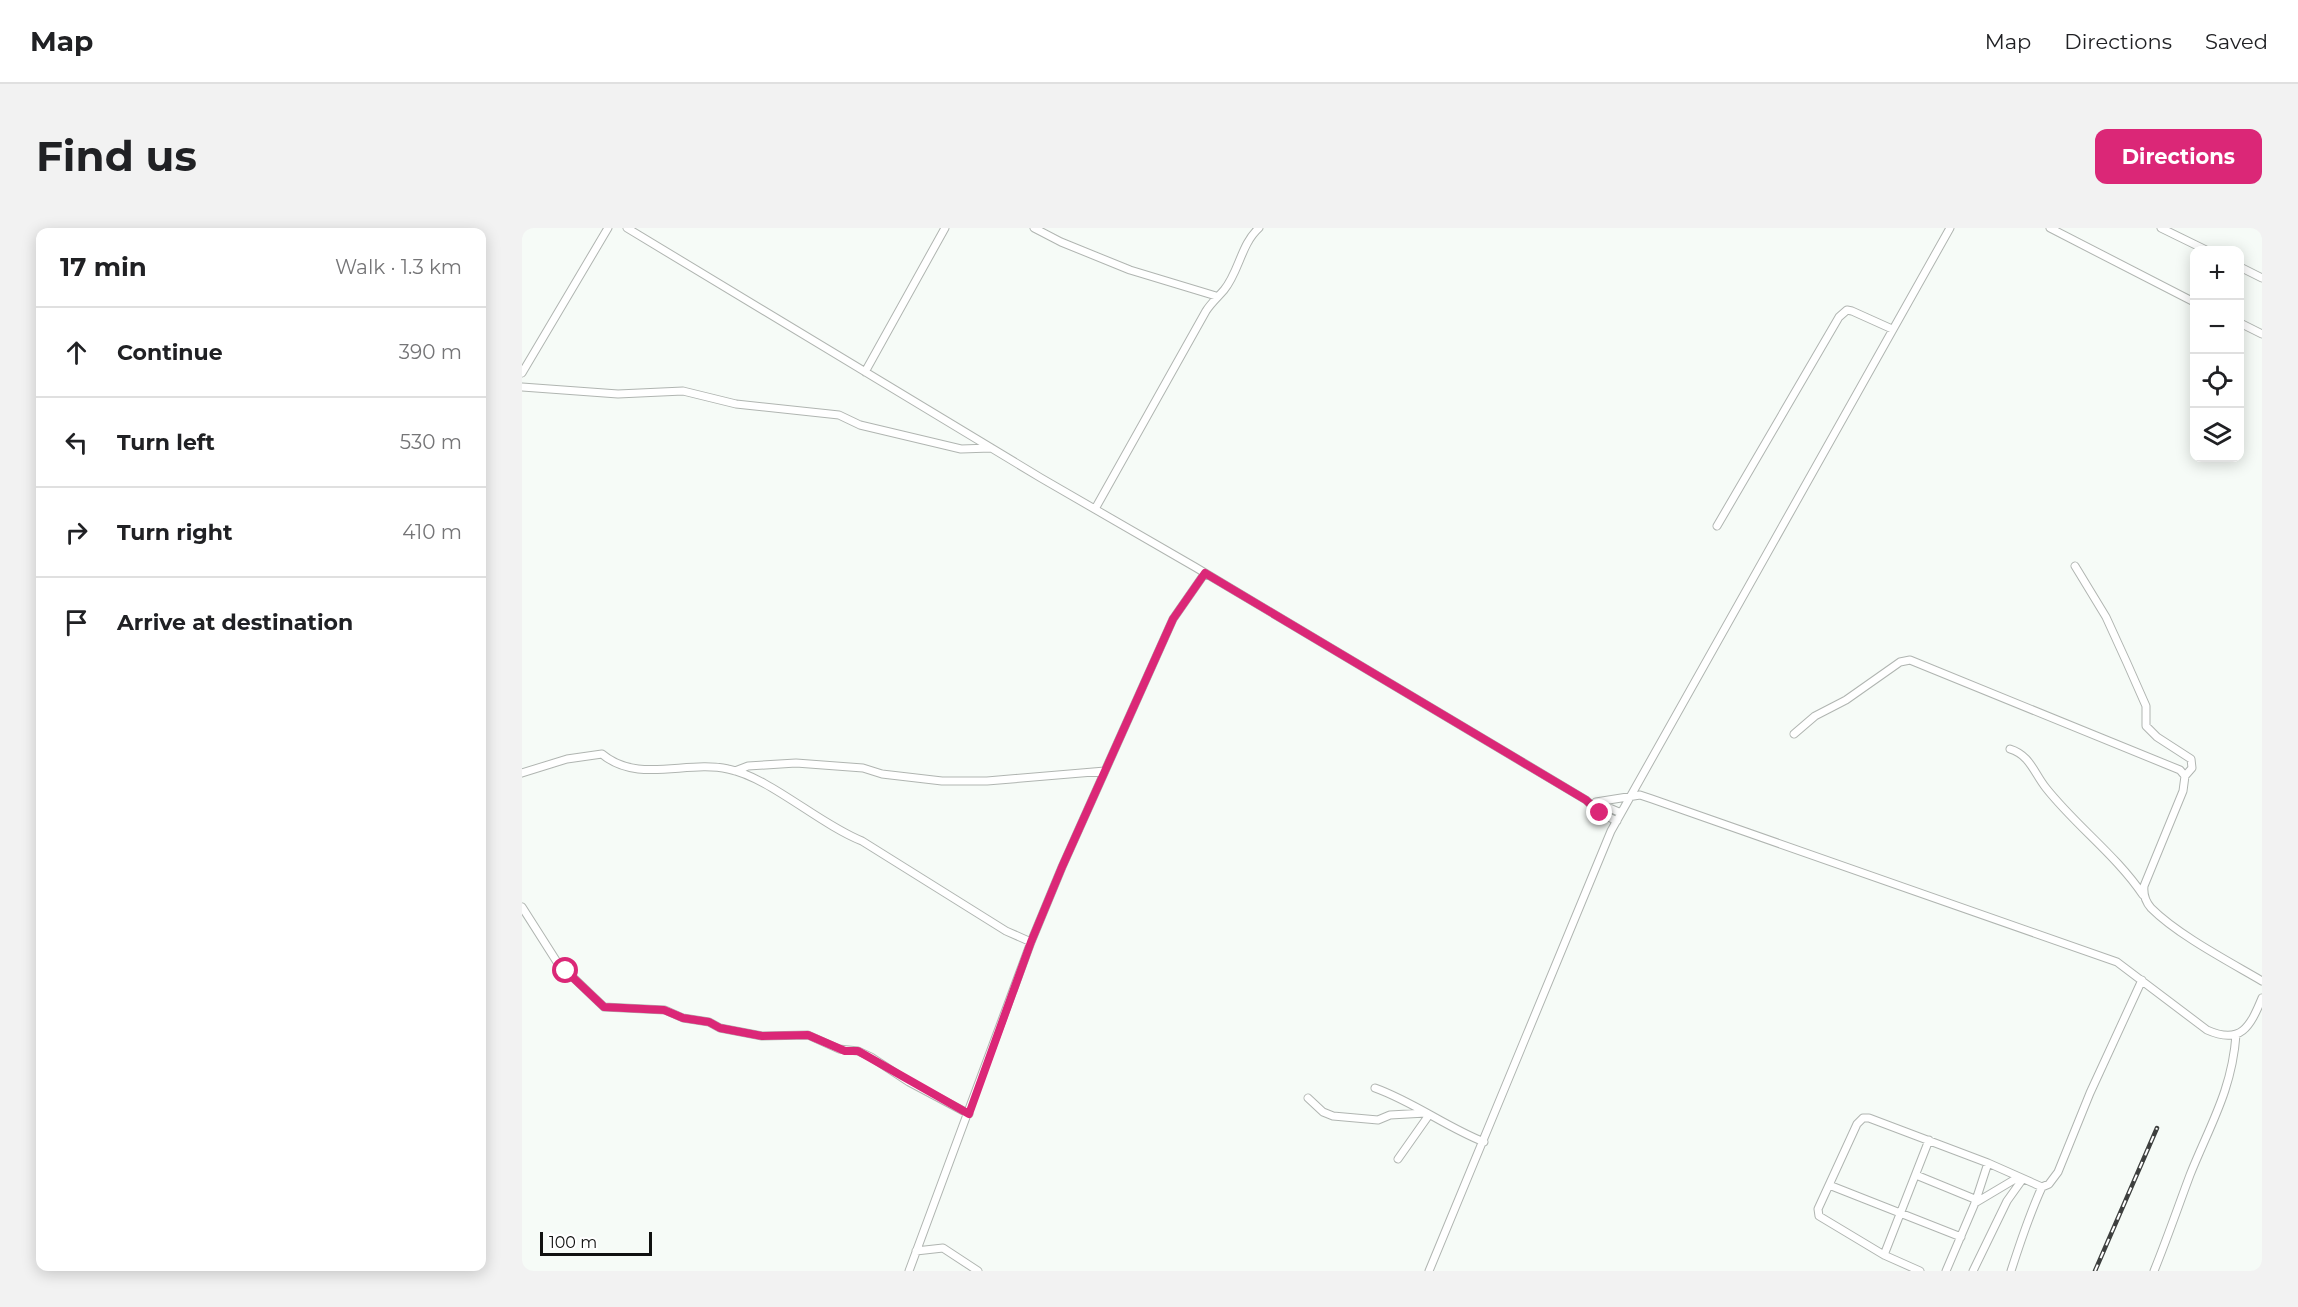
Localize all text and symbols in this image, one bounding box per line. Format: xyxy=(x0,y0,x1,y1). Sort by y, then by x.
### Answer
text: Map xyxy=(30,24,93,58)
text: Map xyxy=(1985,29,2031,54)
text: Directions xyxy=(2064,29,2172,54)
text: Saved xyxy=(2205,29,2268,54)
button: Directions xyxy=(2095,129,2262,184)
text: Find us xyxy=(36,130,197,182)
map controls xyxy=(2190,246,2244,462)
button: + xyxy=(2190,246,2244,300)
text: 17 min xyxy=(60,251,147,283)
text: Walk · 1.3 km xyxy=(335,255,462,279)
button: − xyxy=(2190,300,2244,354)
icon: ahead xyxy=(60,336,93,369)
text: Continue xyxy=(117,339,223,366)
text: 390 m xyxy=(399,340,462,364)
button: locate xyxy=(2190,354,2244,408)
button: layers xyxy=(2190,408,2244,462)
icon: left xyxy=(60,426,93,459)
text: Turn left xyxy=(117,429,215,456)
text: 530 m xyxy=(400,430,462,454)
icon: right xyxy=(60,516,93,549)
text: Turn right xyxy=(117,519,232,546)
text: 410 m xyxy=(402,520,462,544)
icon: arrive xyxy=(60,606,93,639)
text: Arrive at destination xyxy=(117,609,353,636)
route end xyxy=(1586,799,1612,825)
route start xyxy=(552,957,578,983)
scale bar xyxy=(540,1229,652,1256)
text: 100 m xyxy=(549,1233,597,1252)

